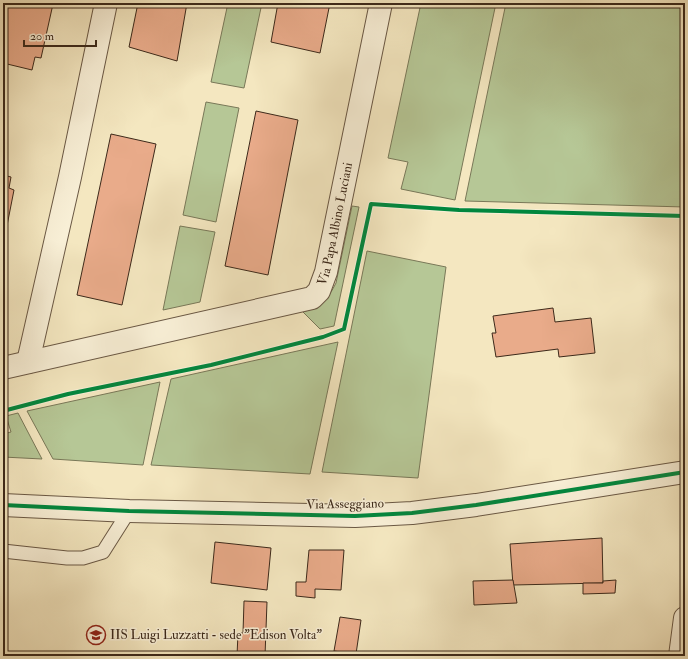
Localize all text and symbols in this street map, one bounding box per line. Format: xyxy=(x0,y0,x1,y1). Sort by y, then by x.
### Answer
scale bar xyxy=(24,22,96,48)
text: 20 m xyxy=(30,29,55,44)
street label: Via Papa Albino Luciani xyxy=(314,160,356,288)
street label: Via Asseggiano xyxy=(306,495,384,513)
school or university icon: IIS Luigi Luzzatti - sede "Edison Volta" xyxy=(85,624,107,646)
place label: IIS Luigi Luzzatti - sede "Edison Volta" xyxy=(110,627,322,643)

